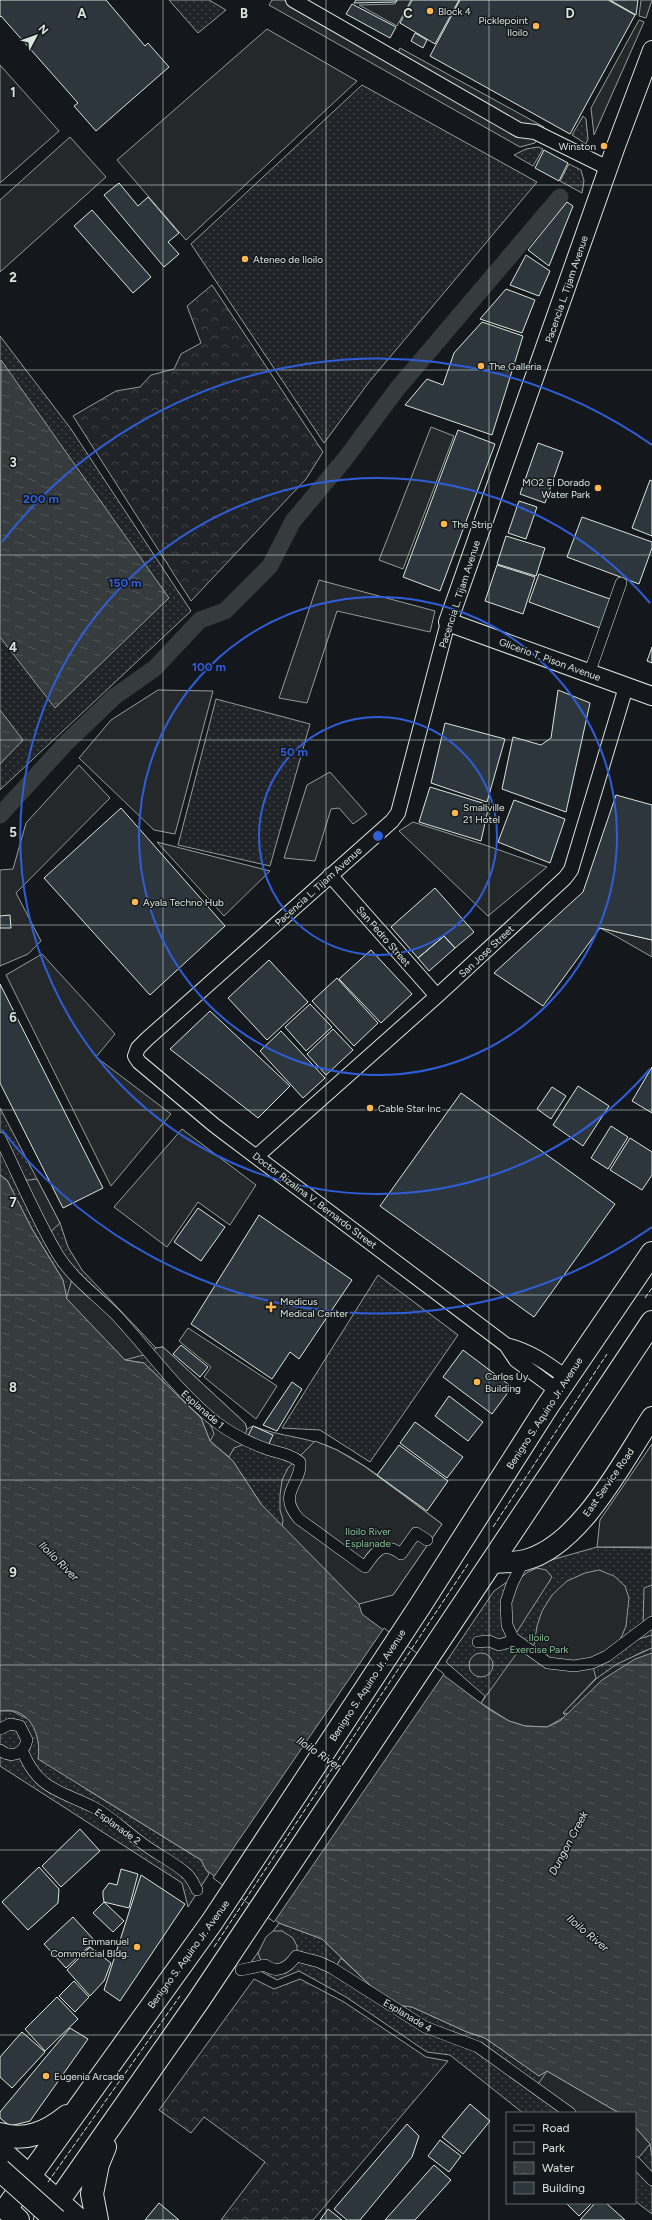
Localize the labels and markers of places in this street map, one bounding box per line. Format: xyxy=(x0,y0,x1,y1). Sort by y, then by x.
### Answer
place label: Block 4 xyxy=(438,5,471,18)
marker: Block 4 xyxy=(425,6,435,16)
place label: Picklepoint Iloilo xyxy=(479,14,528,39)
marker: Picklepoint Iloilo xyxy=(531,21,541,31)
place label: Winston xyxy=(559,140,596,153)
marker: Winston xyxy=(599,141,609,151)
place label: Ateneo de Iloilo xyxy=(253,253,323,266)
marker: Ateneo de Iloilo xyxy=(240,254,250,264)
place label: The Galleria xyxy=(489,360,541,373)
marker: The Galleria xyxy=(476,361,486,371)
place label: MO2 El Dorado Water Park xyxy=(522,476,590,501)
marker: MO2 El Dorado Water Park xyxy=(593,483,603,493)
place label: The Strip xyxy=(452,518,493,531)
marker: The Strip xyxy=(439,519,449,529)
place label: Smallville 21 Hotel xyxy=(463,801,505,826)
marker: Smallville 21 Hotel xyxy=(450,808,460,818)
centre of rings xyxy=(371,829,385,843)
place label: Ayala Techno Hub xyxy=(143,896,224,909)
marker: Ayala Techno Hub xyxy=(130,897,140,907)
place label: Cable Star Inc xyxy=(378,1102,441,1115)
marker: Cable Star Inc xyxy=(365,1103,375,1113)
place label: Medicus Medical Center xyxy=(280,1295,349,1320)
marker: Medicus Medical Center xyxy=(265,1301,277,1313)
place label: Carlos Uy Building xyxy=(485,1370,529,1395)
marker: Carlos Uy Building xyxy=(472,1377,482,1387)
place label: Emmanuel Commercial Bldg. xyxy=(51,1935,129,1960)
marker: Emmanuel Commercial Bldg. xyxy=(132,1942,142,1952)
place label: Eugenia Arcade xyxy=(54,2070,125,2083)
marker: Eugenia Arcade xyxy=(41,2071,51,2081)

